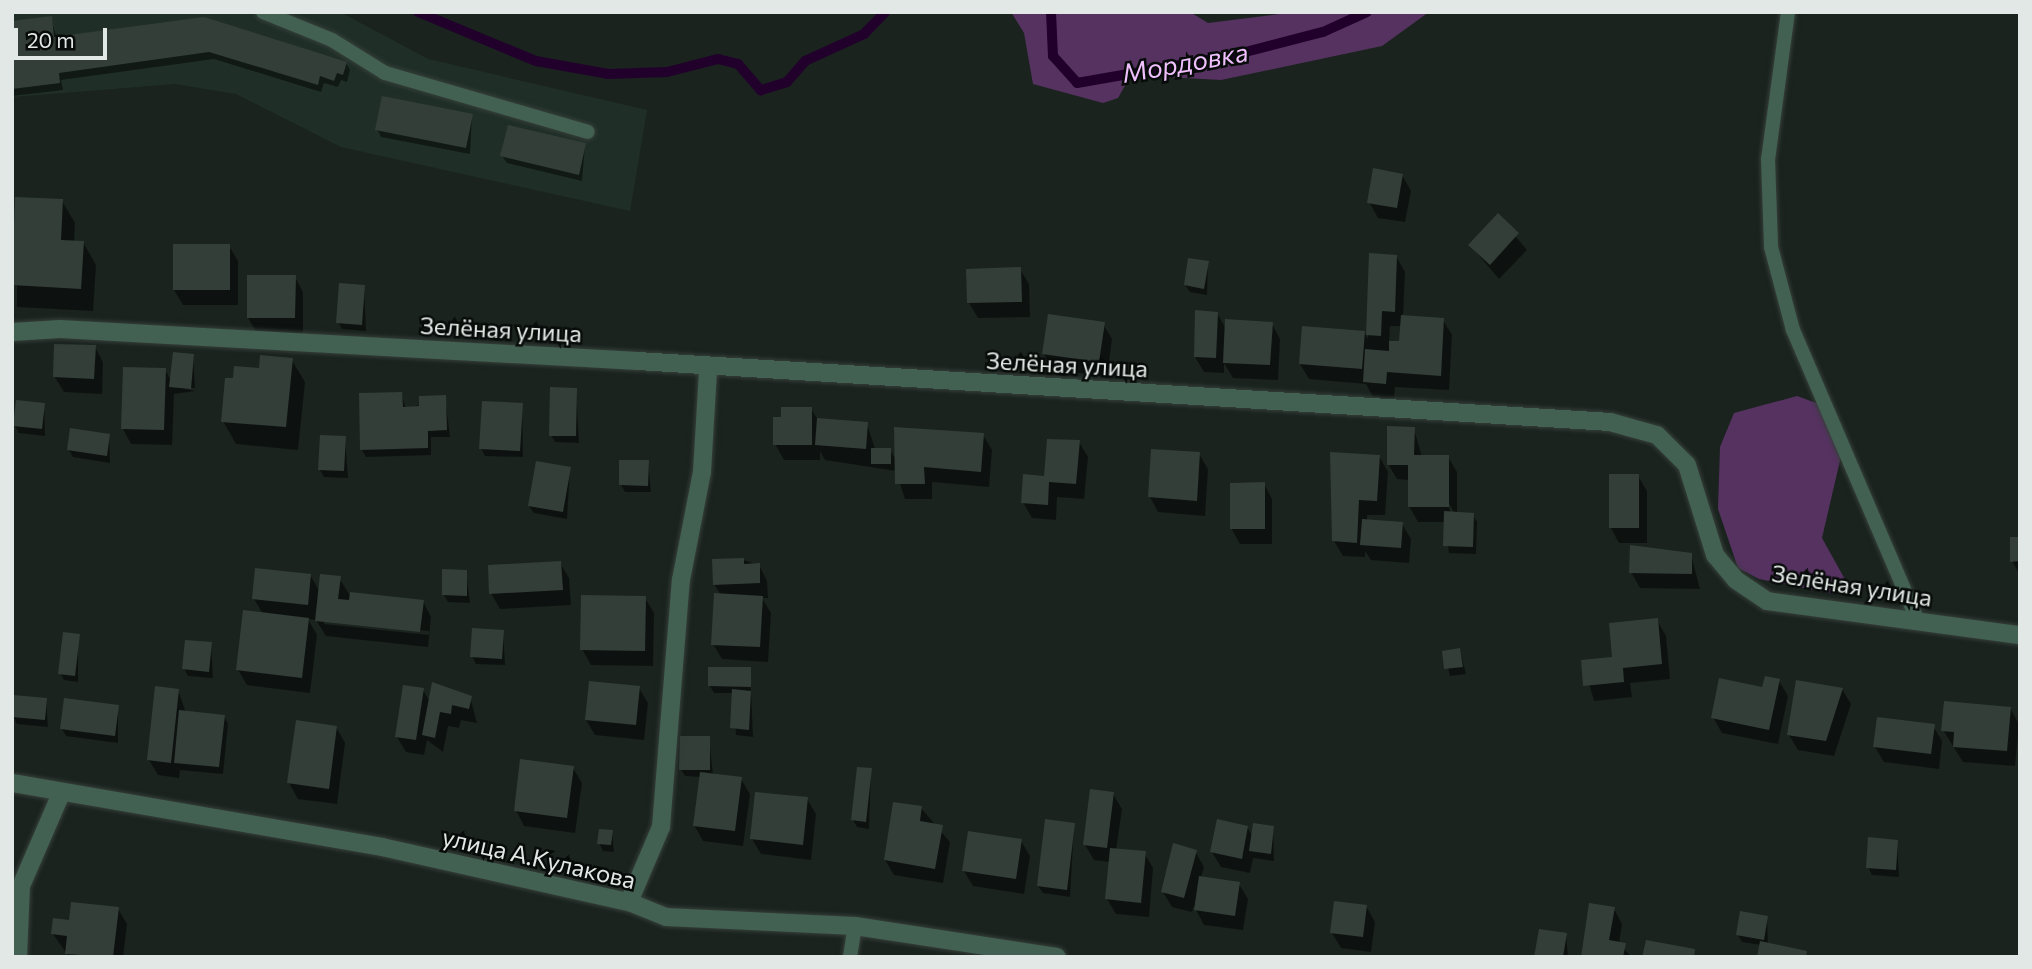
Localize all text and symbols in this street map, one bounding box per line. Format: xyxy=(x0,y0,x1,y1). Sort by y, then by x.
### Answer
scale bar xyxy=(18,14,110,58)
text: 20 m xyxy=(27,27,75,52)
water label: Мордовка xyxy=(1120,36,1250,88)
street label: Зелёная улица xyxy=(419,310,583,348)
street label: Зелёная улица xyxy=(985,345,1149,383)
street label: Зелёная улица xyxy=(1770,558,1934,612)
street label: улица А.Кулакова xyxy=(440,822,638,894)

